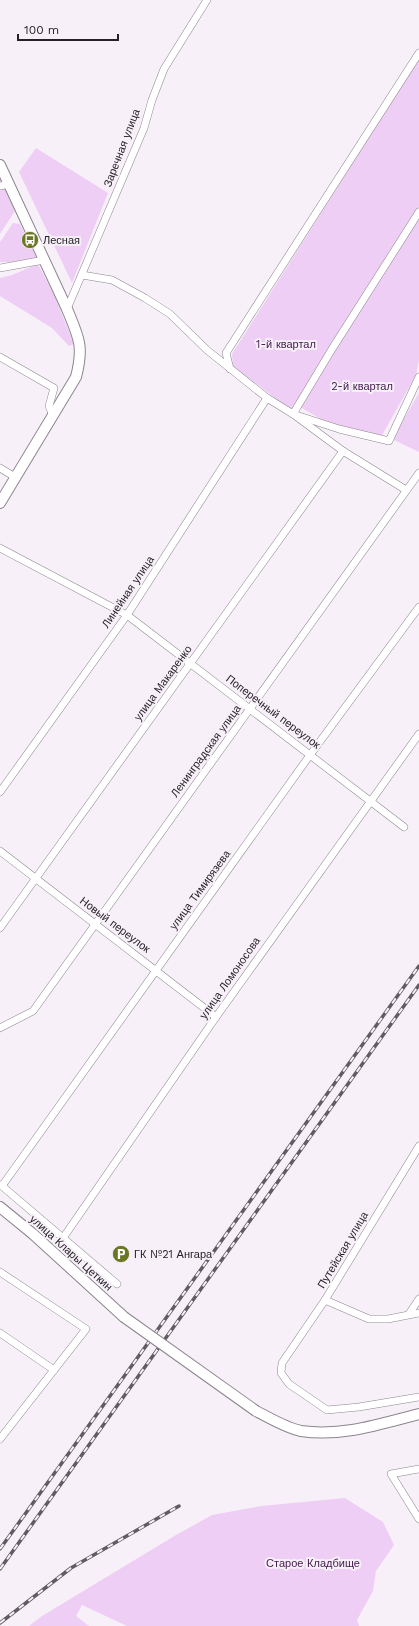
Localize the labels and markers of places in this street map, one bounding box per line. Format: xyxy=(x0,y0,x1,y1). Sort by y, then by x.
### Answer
bus stop icon: Лесная xyxy=(20,230,40,250)
place label: Лесная xyxy=(43,234,80,247)
parking icon: ГК №21 Ангара xyxy=(111,1244,131,1264)
place label: ГК №21 Ангара xyxy=(134,1248,213,1261)

